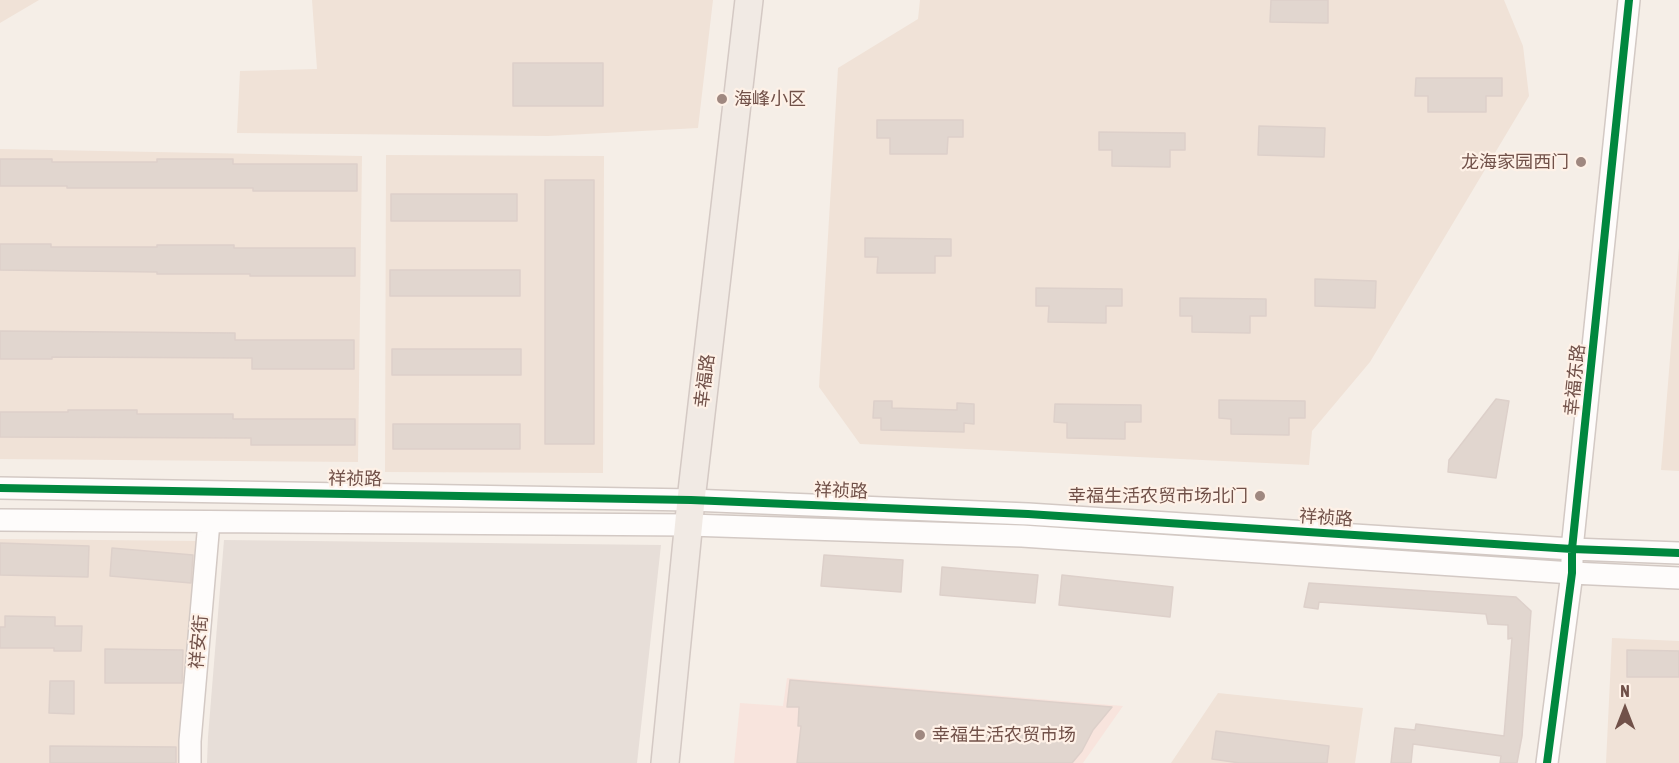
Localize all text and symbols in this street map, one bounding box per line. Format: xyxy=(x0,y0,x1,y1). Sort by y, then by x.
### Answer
place label: 海峰小区 xyxy=(734,88,806,110)
marker: 海峰小区 xyxy=(715,92,729,106)
place label: 龙海家园西门 xyxy=(1461,151,1569,173)
marker: 龙海家园西门 xyxy=(1574,155,1588,169)
street label: 幸福东路 xyxy=(1560,343,1590,417)
street label: 幸福路 xyxy=(691,353,719,409)
street label: 祥祯路 xyxy=(328,468,382,490)
street label: 祥祯路 xyxy=(814,479,868,503)
place label: 幸福生活农贸市场北门 xyxy=(1068,485,1248,507)
marker: 幸福生活农贸市场北门 xyxy=(1253,489,1267,503)
street label: 祥祯路 xyxy=(1298,505,1354,531)
street label: 祥安街 xyxy=(186,614,212,670)
north arrow xyxy=(1595,679,1655,739)
text: N xyxy=(1620,682,1630,700)
place label: 幸福生活农贸市场 xyxy=(932,724,1076,746)
marker: 幸福生活农贸市场 xyxy=(913,728,927,742)

